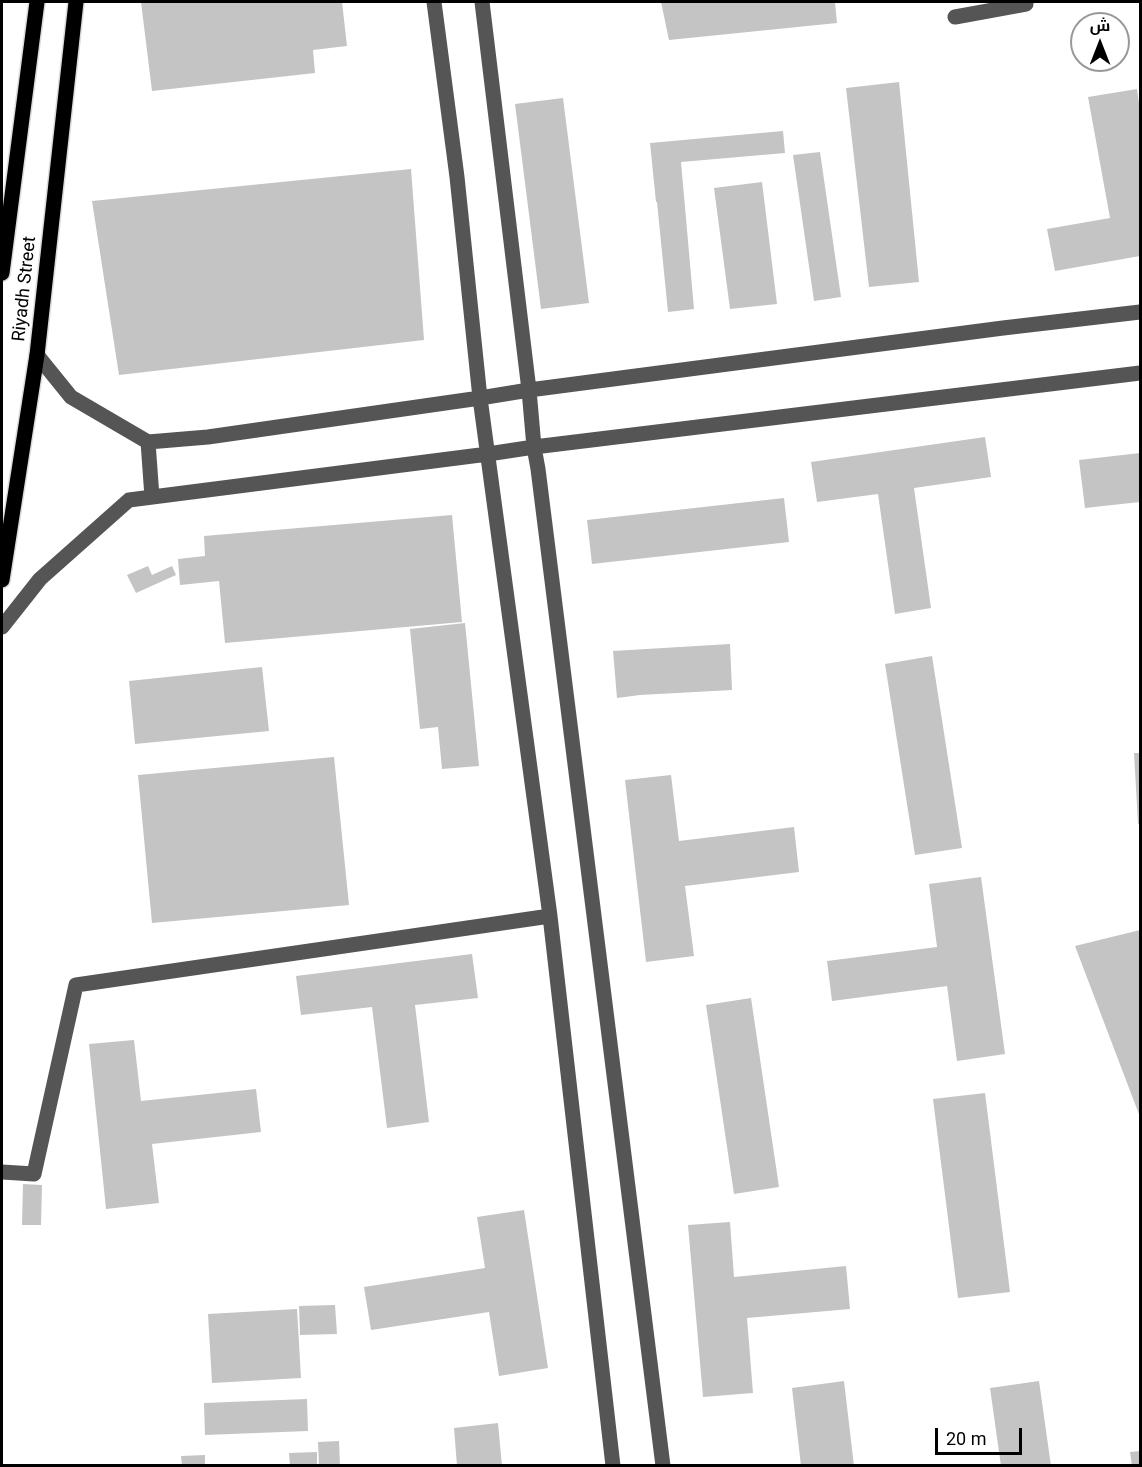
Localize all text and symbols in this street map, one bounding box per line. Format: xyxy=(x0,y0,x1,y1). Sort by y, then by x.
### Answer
north arrow xyxy=(1070,12,1130,72)
text: ش xyxy=(1090,16,1110,35)
street label: Riyadh Street xyxy=(9,235,41,343)
scale bar xyxy=(938,1416,1025,1454)
text: 20 m xyxy=(946,1428,986,1449)

